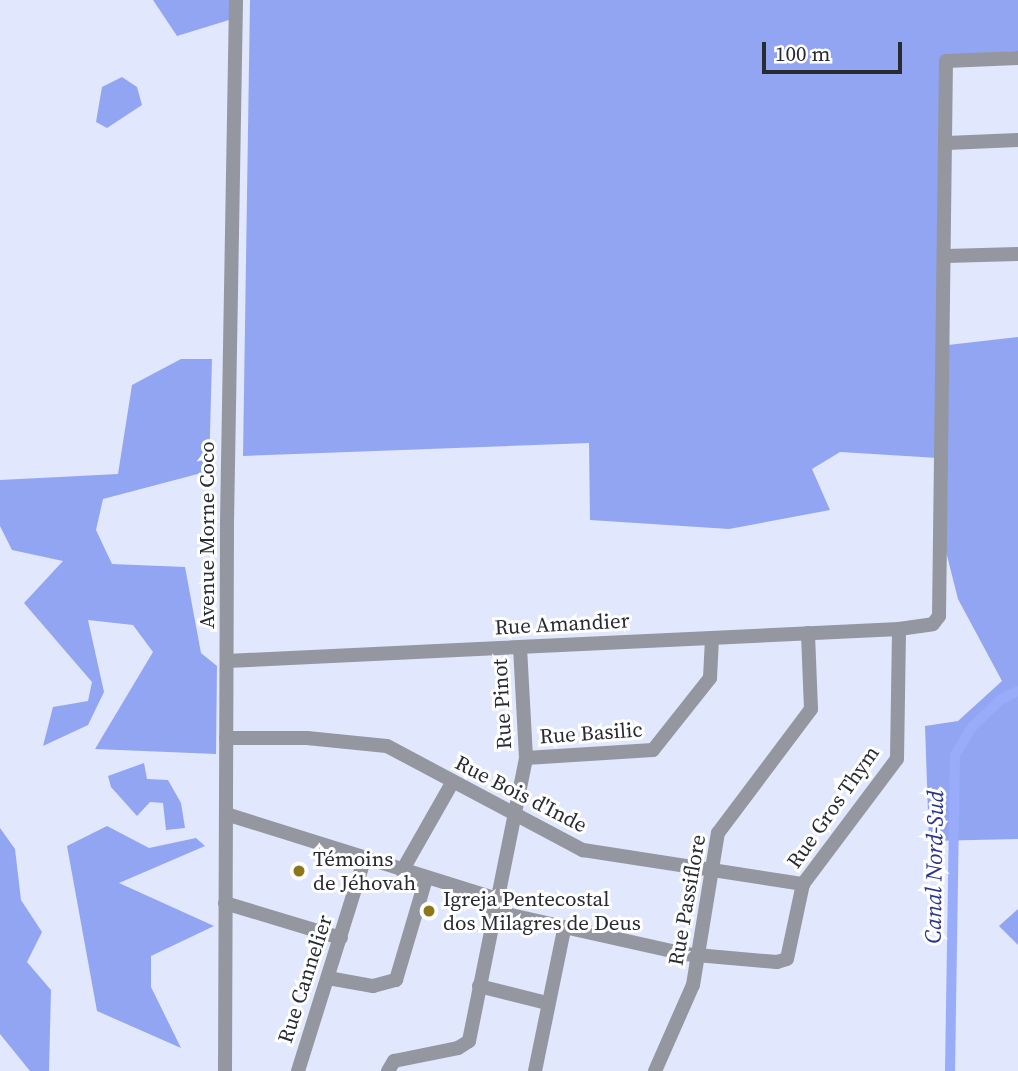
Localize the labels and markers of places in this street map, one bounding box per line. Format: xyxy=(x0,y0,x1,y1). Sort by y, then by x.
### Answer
place label: Témoins de Jéhovah xyxy=(313,846,416,896)
marker: Témoins de Jéhovah xyxy=(291,863,307,879)
place label: Igreja Pentecostal dos Milagres de Deus xyxy=(443,886,641,936)
marker: Igreja Pentecostal dos Milagres de Deus xyxy=(421,903,437,919)

